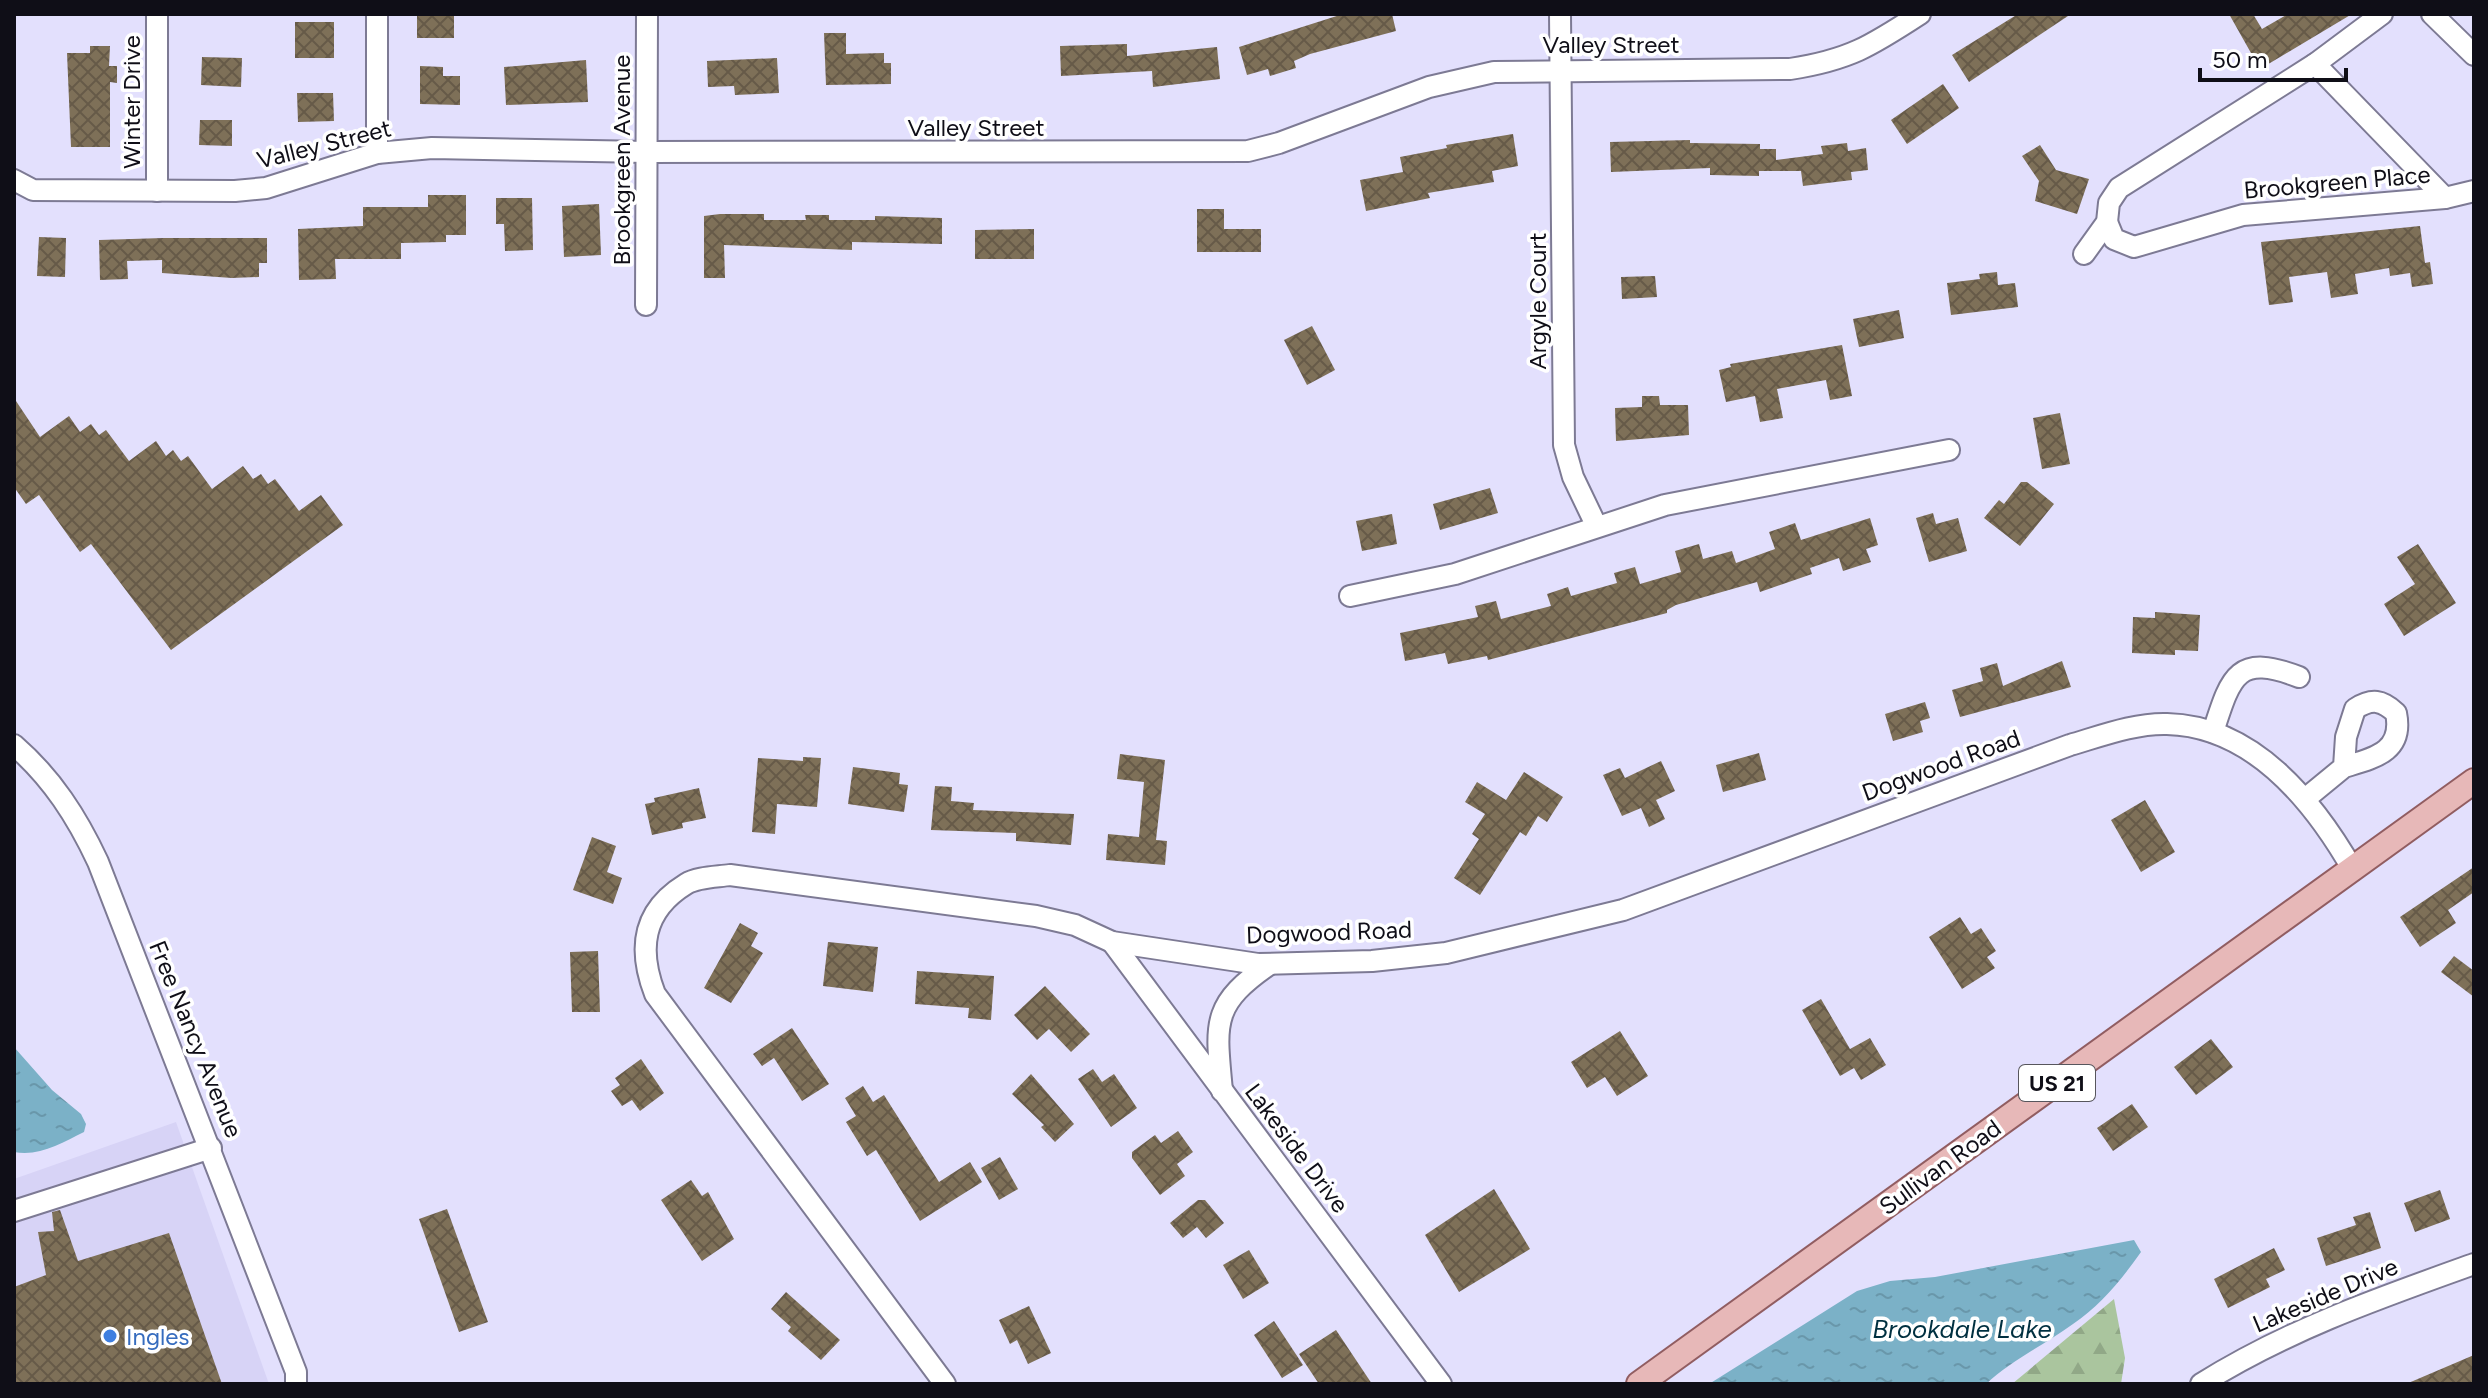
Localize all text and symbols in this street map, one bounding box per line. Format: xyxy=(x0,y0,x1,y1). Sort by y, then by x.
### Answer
street label: Valley Street xyxy=(1542,30,1680,59)
scale bar xyxy=(2200,32,2346,82)
street label: Winter Drive xyxy=(117,35,146,169)
text: 50 m xyxy=(2212,45,2268,74)
street label: Brookgreen Avenue xyxy=(607,55,636,265)
street label: Valley Street xyxy=(254,113,394,175)
street label: Valley Street xyxy=(907,113,1045,142)
street label: Brookgreen Place xyxy=(2242,159,2432,205)
street label: Argyle Court xyxy=(1523,232,1552,370)
street label: Dogwood Road xyxy=(1858,723,2024,807)
street label: Dogwood Road xyxy=(1245,915,1413,949)
street label: Free Nancy Avenue xyxy=(143,936,249,1142)
road number: US 21 xyxy=(2019,1065,2095,1101)
street label: Lakeside Drive xyxy=(1239,1078,1355,1218)
street label: Sullivan Road xyxy=(1874,1113,2006,1221)
street label: Lakeside Drive xyxy=(2248,1251,2402,1339)
water label: Brookdale Lake xyxy=(1872,1313,2052,1345)
place label: Ingles xyxy=(126,1322,190,1351)
marker: Ingles xyxy=(101,1327,119,1345)

